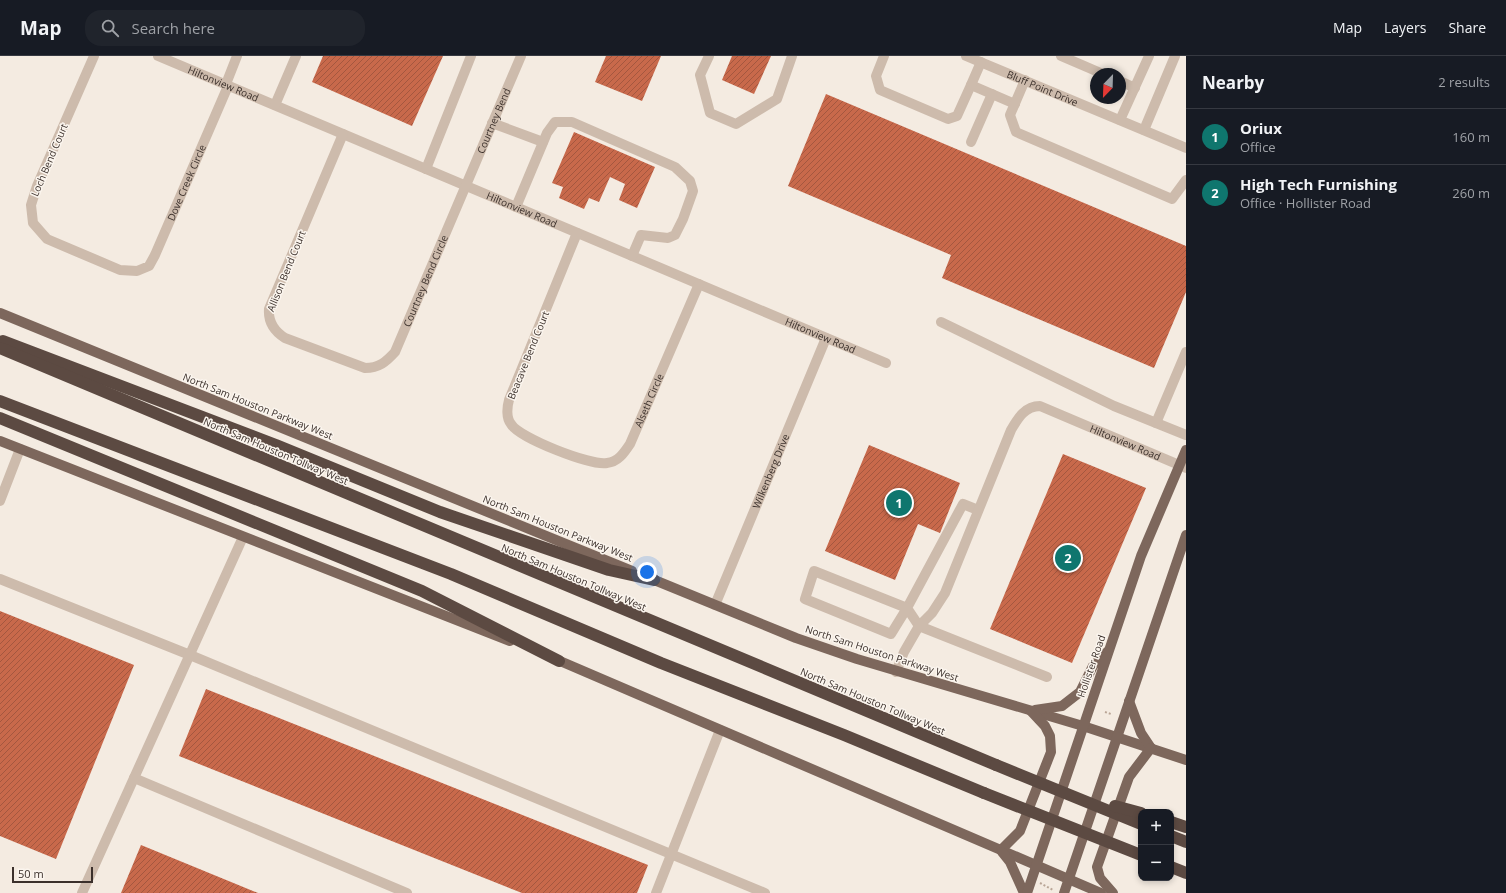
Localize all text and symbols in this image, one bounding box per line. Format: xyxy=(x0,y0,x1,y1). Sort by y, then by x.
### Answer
search box xyxy=(85,10,365,46)
text: Map xyxy=(20,15,61,41)
icon: search xyxy=(99,17,121,39)
text: Search here xyxy=(131,18,215,38)
text: Map xyxy=(1333,18,1362,37)
text: Layers xyxy=(1384,18,1426,37)
text: Share xyxy=(1448,18,1486,37)
street label: Hiltonview Road xyxy=(186,62,261,105)
street label: Bluff Point Drive xyxy=(1005,67,1081,109)
north arrow xyxy=(1090,68,1126,104)
text: Nearby xyxy=(1202,71,1264,94)
text: 2 results xyxy=(1438,73,1490,91)
street label: Courtney Bend xyxy=(473,86,514,156)
text: Oriux xyxy=(1240,118,1282,138)
street label: Loch Bend Court xyxy=(27,121,71,199)
text: 1 xyxy=(1211,128,1219,146)
text: 160 m xyxy=(1452,128,1490,146)
text: Office xyxy=(1240,138,1276,156)
street label: Dove Creek Circle xyxy=(164,142,209,223)
text: High Tech Furnishing xyxy=(1240,174,1397,194)
text: 2 xyxy=(1211,184,1219,202)
text: 260 m xyxy=(1452,184,1490,202)
street label: Hiltonview Road xyxy=(484,188,559,231)
text: Office · Hollister Road xyxy=(1240,194,1371,212)
street label: Allison Bend Court xyxy=(263,228,309,314)
street label: Courtney Bend Circle xyxy=(400,232,451,329)
street label: Beacave Bend Court xyxy=(504,308,552,401)
street label: Hiltonview Road xyxy=(783,314,858,357)
street label: North Sam Houston Parkway West xyxy=(181,369,335,443)
street label: Alseth Circle xyxy=(631,371,667,430)
street label: North Sam Houston Tollway West xyxy=(201,414,351,488)
street label: Hiltonview Road xyxy=(1088,421,1163,463)
street label: Wilkenberg Drive xyxy=(749,431,793,511)
pin: 1 xyxy=(886,488,912,518)
street label: North Sam Houston Parkway West xyxy=(481,491,635,565)
street label: North Sam Houston Tollway West xyxy=(499,540,649,614)
pin: 2 xyxy=(1055,543,1081,573)
your location xyxy=(637,562,657,582)
street label: North Sam Houston Parkway West xyxy=(804,622,961,685)
street label: Hollister Road xyxy=(1074,633,1108,699)
street label: North Sam Houston Tollway West xyxy=(798,664,948,738)
map controls xyxy=(1138,809,1174,881)
button: + xyxy=(1138,809,1174,845)
button: − xyxy=(1138,845,1174,881)
scale bar xyxy=(12,865,93,884)
text: 50 m xyxy=(18,866,44,881)

